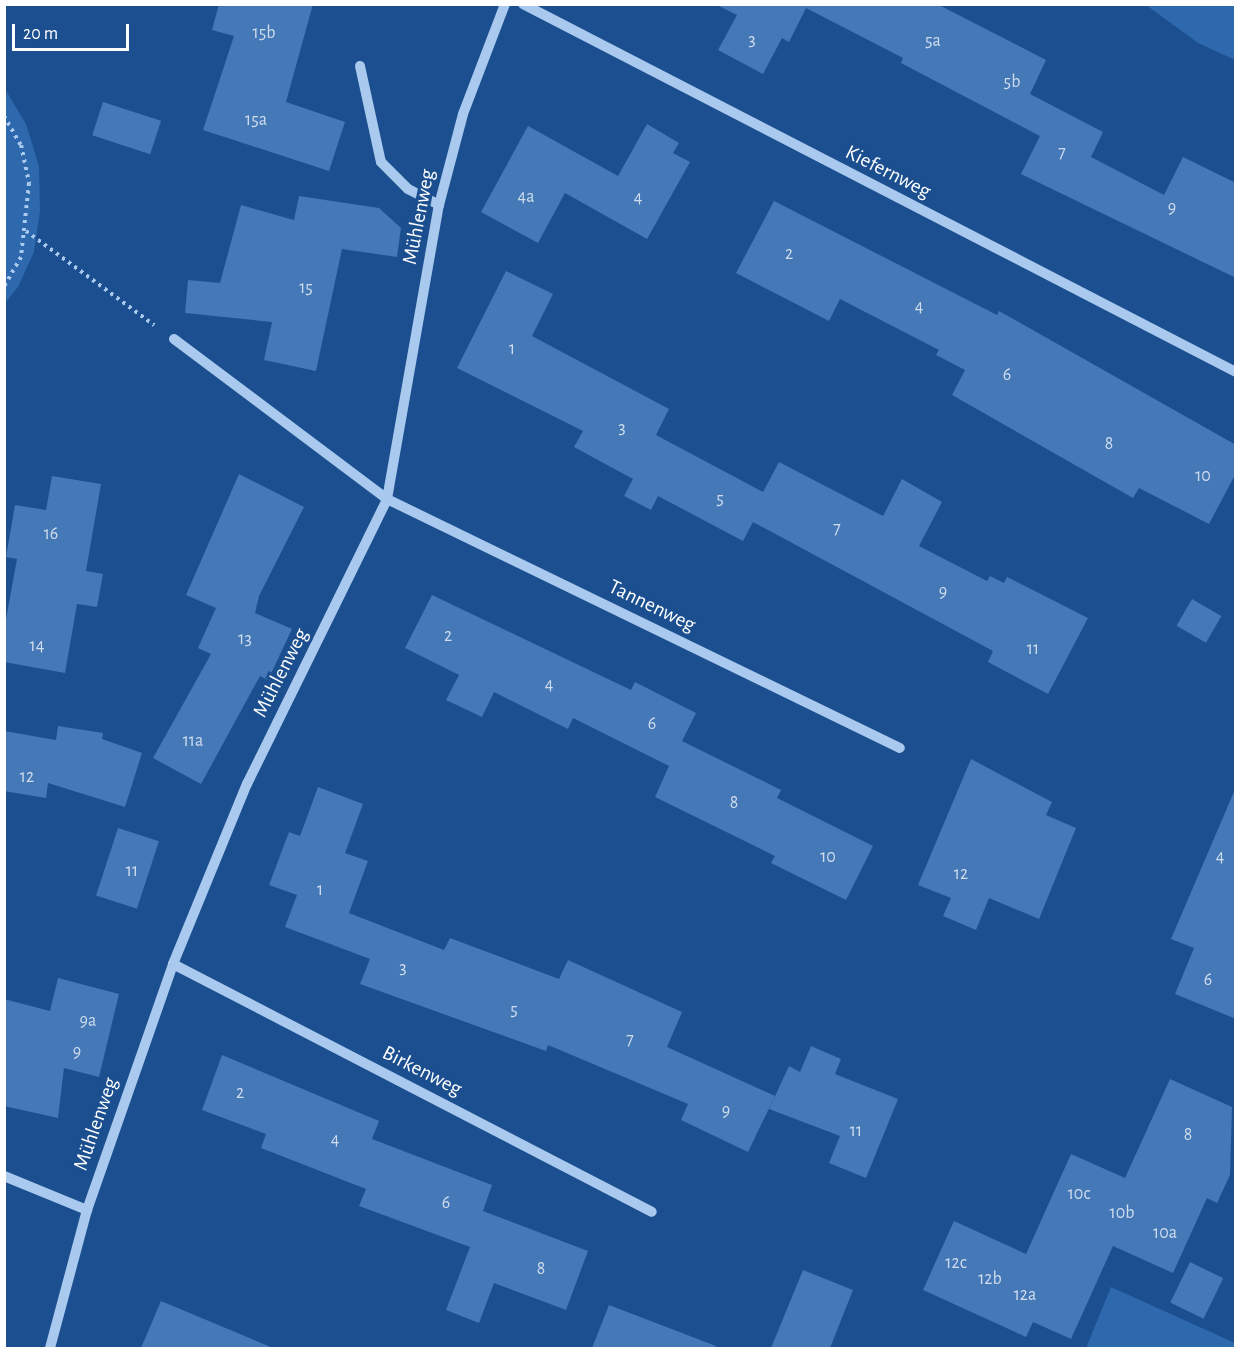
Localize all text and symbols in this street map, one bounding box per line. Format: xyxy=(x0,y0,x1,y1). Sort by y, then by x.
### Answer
scale bar xyxy=(15,12,132,50)
house number: 15b xyxy=(253,22,275,44)
text: 20 m xyxy=(23,25,58,43)
house number: 3 xyxy=(748,29,756,51)
house number: 5a xyxy=(925,30,941,52)
house number: 5b xyxy=(1004,71,1020,93)
house number: 15a xyxy=(245,109,267,131)
street label: Kiefernweg xyxy=(841,140,935,204)
house number: 7 xyxy=(1058,142,1066,164)
street label: Mühlenweg xyxy=(397,167,441,267)
house number: 4a xyxy=(518,186,534,208)
house number: 4 xyxy=(634,187,642,209)
house number: 9 xyxy=(1168,197,1176,219)
house number: 2 xyxy=(785,243,793,265)
house number: 15 xyxy=(299,277,313,299)
house number: 4 xyxy=(915,296,923,318)
house number: 1 xyxy=(509,338,515,360)
house number: 6 xyxy=(1003,364,1011,386)
house number: 3 xyxy=(618,417,626,439)
house number: 8 xyxy=(1105,433,1113,455)
house number: 10 xyxy=(1195,465,1211,487)
house number: 5 xyxy=(716,488,724,510)
house number: 7 xyxy=(833,518,841,540)
house number: 16 xyxy=(44,523,58,545)
street label: Tannenweg xyxy=(604,574,700,638)
house number: 9 xyxy=(939,581,947,603)
street label: Mühlenweg xyxy=(248,624,314,722)
house number: 2 xyxy=(444,625,452,647)
house number: 13 xyxy=(238,628,252,650)
house number: 14 xyxy=(30,635,44,657)
house number: 11 xyxy=(1027,638,1039,660)
house number: 4 xyxy=(545,674,553,696)
house number: 6 xyxy=(648,713,656,735)
house number: 11a xyxy=(183,730,203,752)
house number: 12 xyxy=(20,766,34,788)
house number: 8 xyxy=(730,792,738,814)
house number: 10 xyxy=(820,846,836,868)
house number: 4 xyxy=(1216,846,1224,868)
house number: 11 xyxy=(126,860,138,882)
house number: 12 xyxy=(954,863,968,885)
house number: 1 xyxy=(317,879,323,901)
house number: 3 xyxy=(399,957,407,979)
house number: 6 xyxy=(1204,969,1212,991)
house number: 5 xyxy=(510,999,518,1021)
house number: 9a xyxy=(80,1010,96,1032)
house number: 7 xyxy=(626,1029,634,1051)
street label: Birkenweg xyxy=(378,1040,466,1102)
house number: 9 xyxy=(73,1041,81,1063)
street label: Mühlenweg xyxy=(68,1074,124,1174)
house number: 2 xyxy=(236,1082,244,1104)
house number: 9 xyxy=(722,1100,730,1122)
house number: 11 xyxy=(850,1120,862,1142)
house number: 8 xyxy=(1184,1124,1192,1146)
house number: 4 xyxy=(331,1129,339,1151)
house number: 10c xyxy=(1068,1183,1090,1205)
house number: 6 xyxy=(442,1192,450,1214)
house number: 10b xyxy=(1110,1202,1134,1224)
house number: 10a xyxy=(1153,1222,1177,1244)
house number: 12c xyxy=(945,1252,967,1274)
house number: 8 xyxy=(537,1258,545,1280)
house number: 12b xyxy=(978,1268,1002,1290)
house number: 12a xyxy=(1014,1284,1036,1306)

